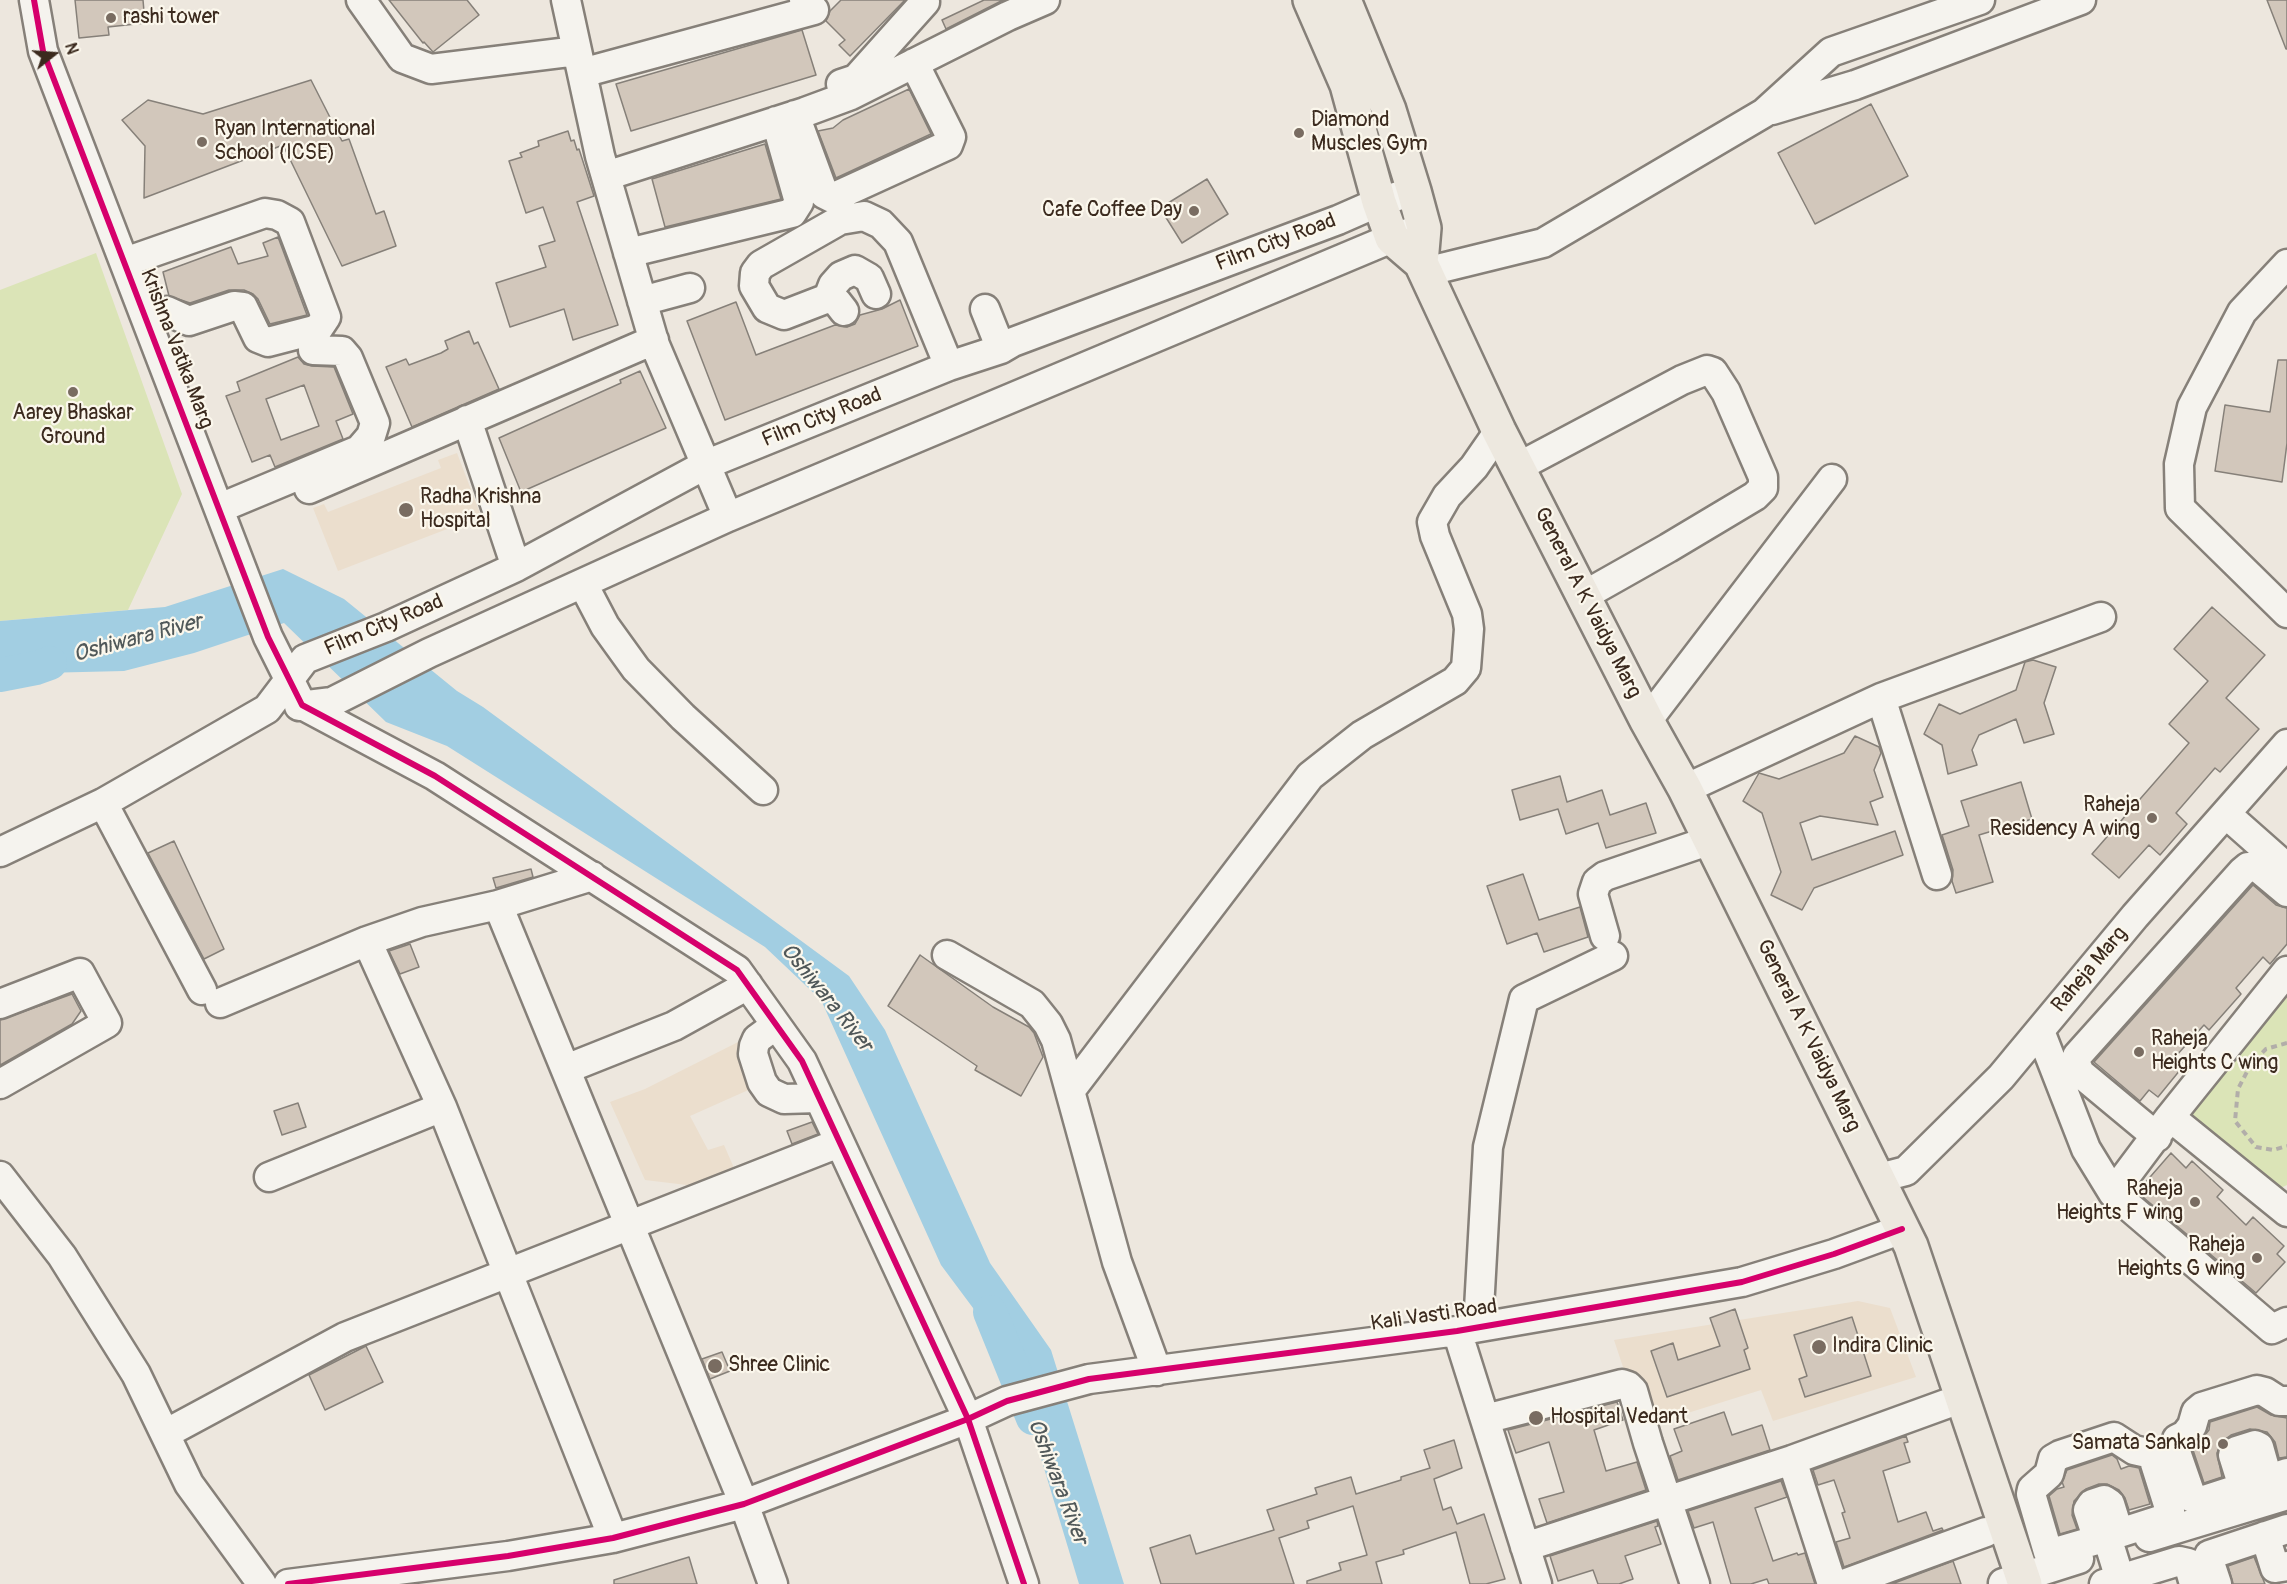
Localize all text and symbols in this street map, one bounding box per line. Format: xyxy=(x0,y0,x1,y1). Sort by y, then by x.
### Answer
place label: rashi tower xyxy=(123,5,220,31)
marker: rashi tower xyxy=(104,11,118,25)
north arrow xyxy=(24,24,84,84)
text: N xyxy=(60,41,82,57)
place label: Diamond Muscles Gym xyxy=(1311,108,1428,158)
place label: Ryan International School (ICSE) xyxy=(214,117,376,167)
marker: Diamond Muscles Gym xyxy=(1292,126,1306,140)
marker: Ryan International School (ICSE) xyxy=(195,135,209,149)
place label: Cafe Coffee Day xyxy=(1042,198,1182,224)
marker: Cafe Coffee Day xyxy=(1187,204,1201,218)
street label: Film City Road xyxy=(1212,209,1340,277)
street label: Krishna Vatika Marg xyxy=(134,265,218,433)
street label: Film City Road xyxy=(759,383,885,453)
marker: Aarey Bhaskar Ground xyxy=(66,385,80,399)
place label: Aarey Bhaskar Ground xyxy=(12,401,134,451)
place label: Radha Krishna Hospital xyxy=(420,485,541,535)
marker: Radha Krishna Hospital xyxy=(397,501,415,519)
street label: General A K Vaidya Marg xyxy=(1528,503,1646,703)
street label: Film City Road xyxy=(321,590,447,662)
water label: Oshiwara River xyxy=(71,609,205,669)
place label: Raheja Residency A wing xyxy=(1990,793,2140,843)
marker: Raheja Residency A wing xyxy=(2145,811,2159,825)
street label: Raheja Marg xyxy=(2047,922,2133,1018)
street label: General A K Vaidya Marg xyxy=(1750,936,1866,1136)
water label: Oshiwara River xyxy=(774,938,878,1058)
place label: Raheja Heights C wing xyxy=(2151,1027,2278,1077)
marker: Raheja Heights C wing xyxy=(2132,1045,2146,1059)
place label: Raheja Heights F wing xyxy=(2056,1177,2183,1227)
marker: Raheja Heights F wing xyxy=(2188,1195,2202,1209)
place label: Raheja Heights G wing xyxy=(2117,1233,2245,1283)
marker: Raheja Heights G wing xyxy=(2250,1251,2264,1265)
street label: Kali Vasti Road xyxy=(1369,1295,1499,1337)
place label: Indira Clinic xyxy=(1832,1334,1933,1360)
marker: Indira Clinic xyxy=(1810,1338,1828,1356)
place label: Shree Clinic xyxy=(728,1353,830,1379)
marker: Shree Clinic xyxy=(706,1357,724,1375)
place label: Hospital Vedant xyxy=(1550,1405,1688,1431)
marker: Hospital Vedant xyxy=(1527,1409,1545,1427)
water label: Oshiwara River xyxy=(1021,1416,1093,1548)
place label: Samata Sankalp xyxy=(2072,1431,2211,1457)
marker: Samata Sankalp xyxy=(2216,1437,2230,1451)

